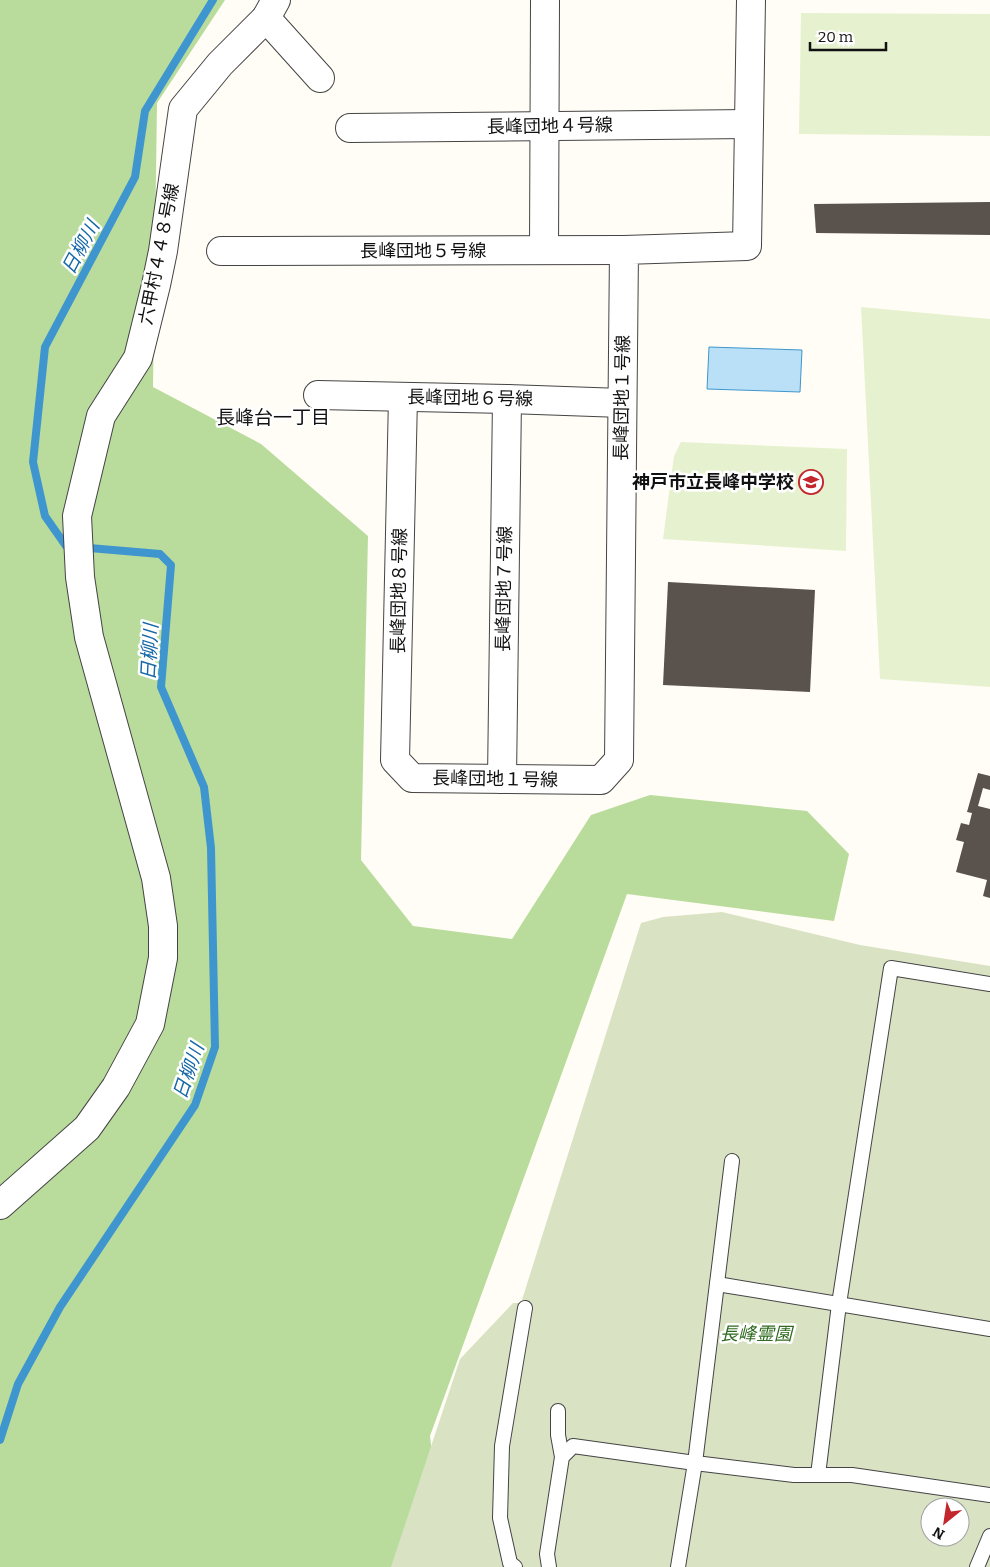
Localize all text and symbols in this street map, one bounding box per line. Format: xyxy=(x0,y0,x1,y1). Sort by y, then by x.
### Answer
scale bar xyxy=(810,20,886,52)
text: 20 m xyxy=(818,28,854,46)
street label: 長峰団地４号線 xyxy=(487,114,613,138)
street label: 六甲村４４８号線 xyxy=(134,181,184,327)
water label: 日柳川 xyxy=(57,215,105,278)
street label: 長峰団地５号線 xyxy=(360,240,486,262)
street label: 長峰団地１号線 xyxy=(610,335,634,461)
street label: 長峰団地６号線 xyxy=(407,386,533,410)
district label: 長峰台一丁目 xyxy=(216,406,330,429)
school or university icon: 神戸市立長峰中学校 xyxy=(798,469,824,495)
place label: 神戸市立長峰中学校 xyxy=(632,471,794,493)
street label: 長峰団地７号線 xyxy=(492,526,516,652)
street label: 長峰団地８号線 xyxy=(387,528,411,654)
water label: 日柳川 xyxy=(137,621,163,681)
street label: 長峰団地１号線 xyxy=(432,767,558,791)
water label: 日柳川 xyxy=(168,1039,209,1102)
park label: 長峰霊園 xyxy=(720,1323,795,1345)
north arrow xyxy=(920,1497,970,1547)
text: N xyxy=(930,1523,948,1543)

